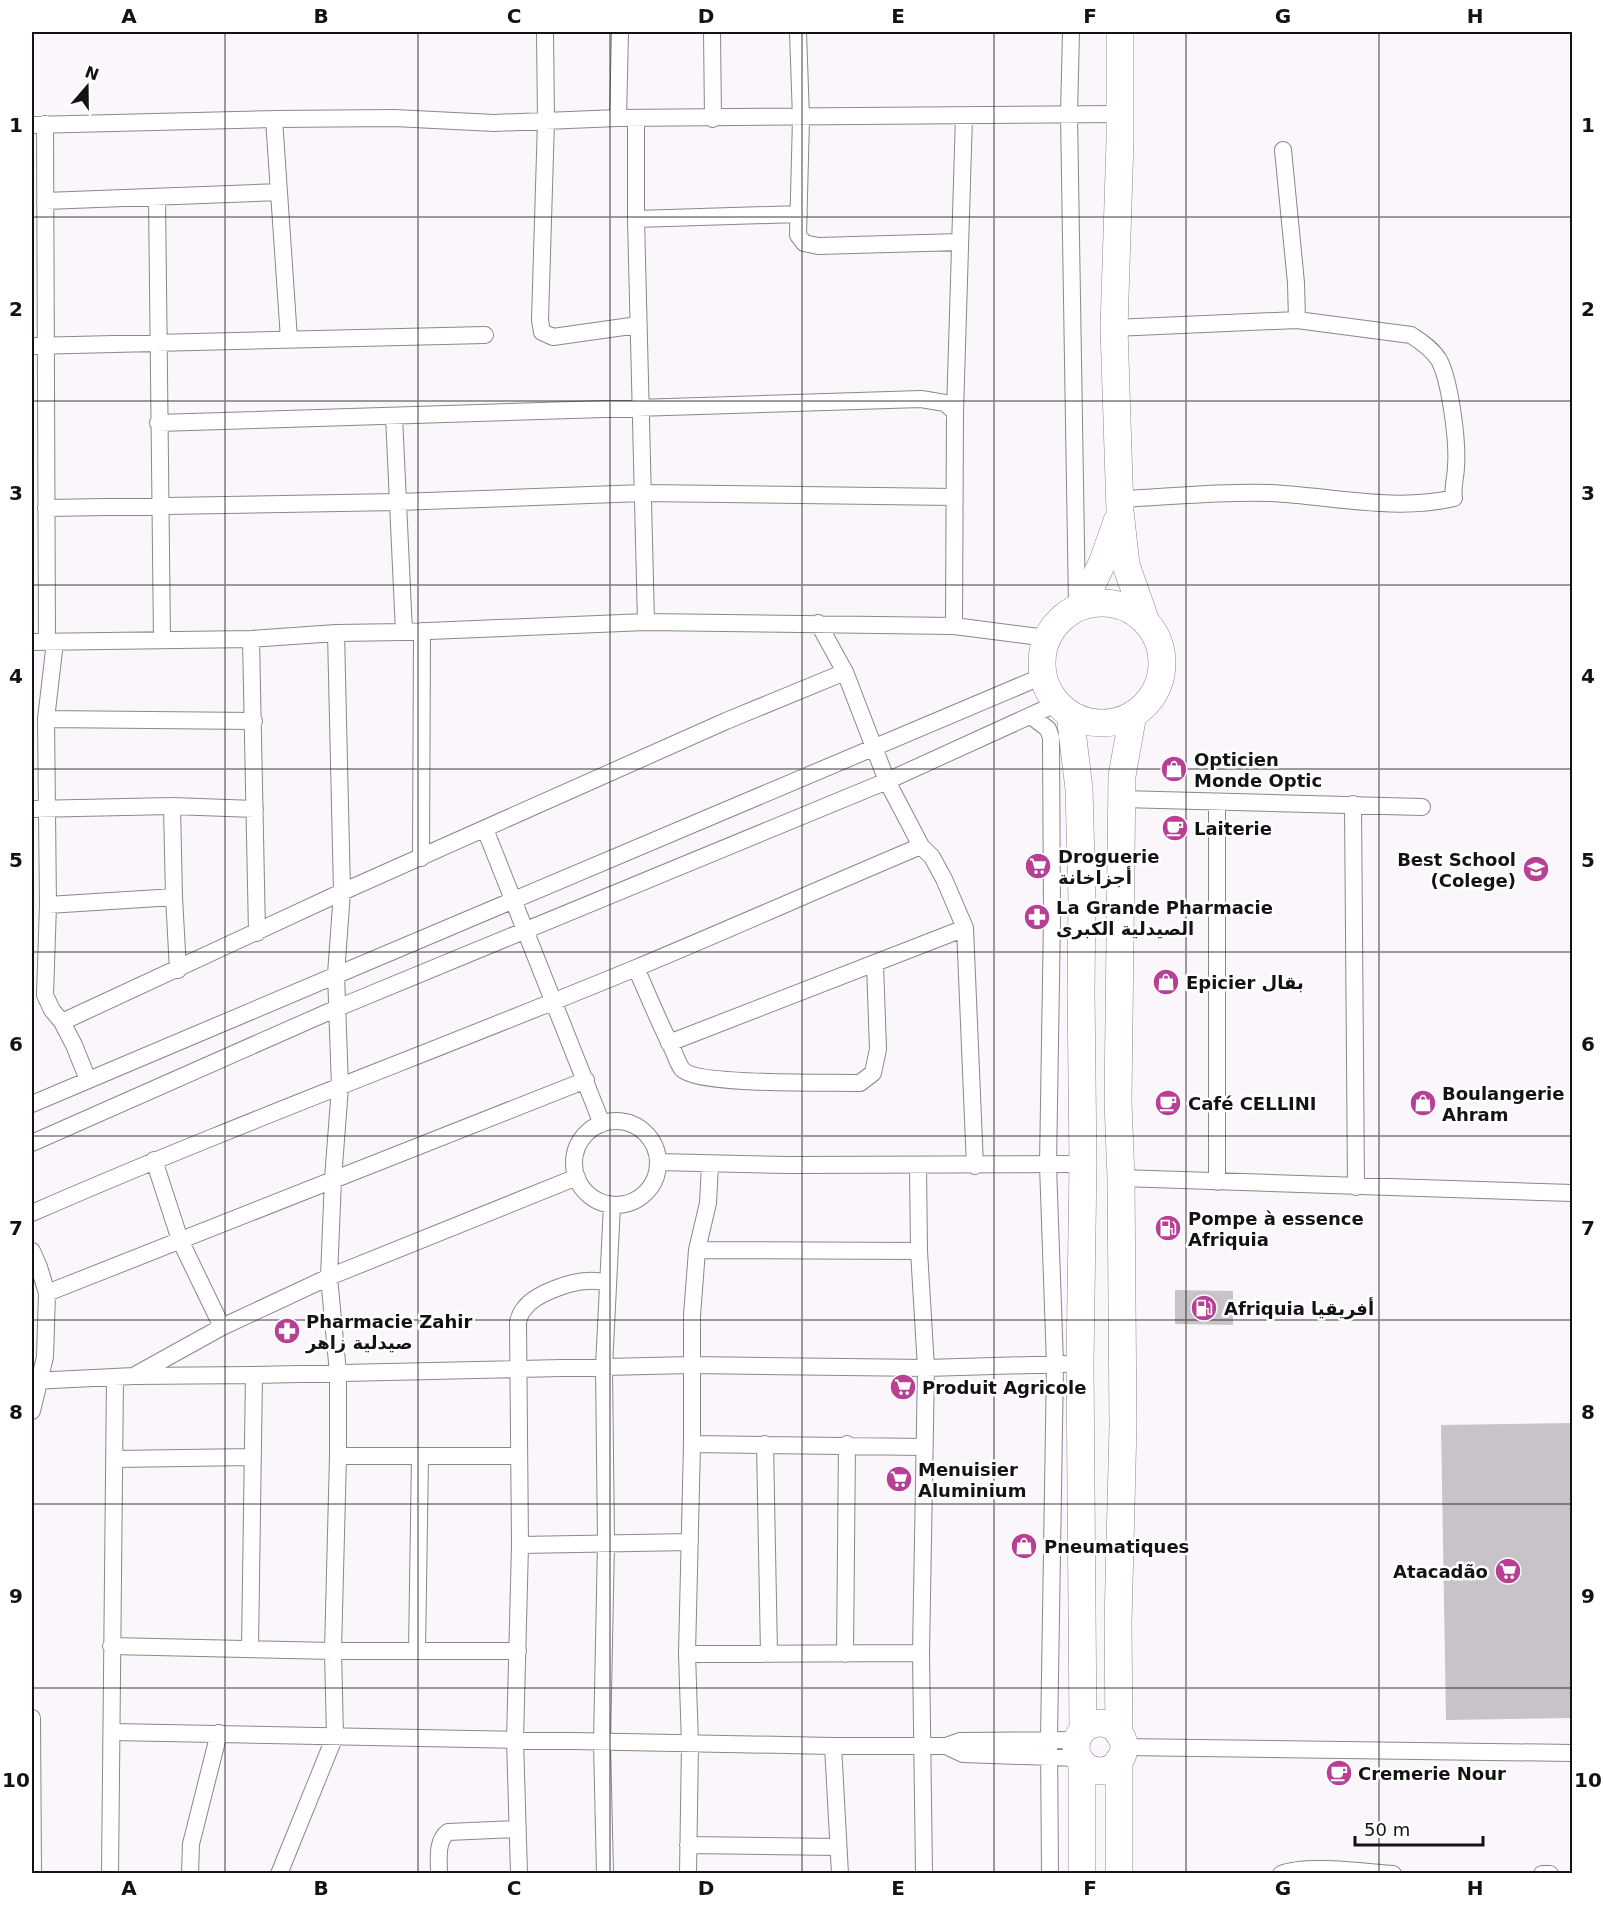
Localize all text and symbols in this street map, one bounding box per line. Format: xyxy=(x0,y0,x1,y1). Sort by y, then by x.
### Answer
text: A xyxy=(121,4,137,28)
text: B xyxy=(313,4,329,28)
text: C xyxy=(507,4,521,28)
text: D xyxy=(698,4,714,28)
text: E xyxy=(891,4,905,28)
text: F xyxy=(1083,4,1097,28)
text: G xyxy=(1275,4,1291,28)
text: H xyxy=(1467,4,1483,28)
north arrow xyxy=(57,57,117,117)
text: N xyxy=(82,62,102,85)
text: 1 xyxy=(9,113,23,137)
text: 1 xyxy=(1581,113,1595,137)
text: 2 xyxy=(9,297,23,321)
text: 2 xyxy=(1581,297,1595,321)
text: 3 xyxy=(9,481,23,505)
text: 3 xyxy=(1581,481,1595,505)
text: 4 xyxy=(9,664,23,688)
text: 4 xyxy=(1581,664,1595,688)
place label: Opticien Monde Optic xyxy=(1194,749,1322,791)
shop icon: Opticien Monde Optic xyxy=(1159,754,1189,784)
cafe icon: Laiterie xyxy=(1160,813,1190,843)
place label: Laiterie xyxy=(1194,818,1272,839)
place label: Droguerie أجزاخانة xyxy=(1058,846,1159,889)
text: 5 xyxy=(9,848,23,872)
text: 5 xyxy=(1581,848,1595,872)
place label: Best School (Colege) xyxy=(1397,849,1516,891)
supermarket icon: Droguerie أجزاخانة xyxy=(1023,851,1053,881)
school or university icon: Best School (Colege) xyxy=(1521,854,1551,884)
place label: La Grande Pharmacie الصيدلية الكبرى xyxy=(1056,897,1273,940)
pharmacy icon: La Grande Pharmacie الصيدلية الكبرى xyxy=(1022,902,1052,932)
shop icon: Epicier بقال xyxy=(1151,967,1181,997)
place label: Epicier بقال xyxy=(1186,972,1304,993)
text: 6 xyxy=(9,1032,23,1056)
text: 6 xyxy=(1581,1032,1595,1056)
place label: Boulangerie Ahram xyxy=(1442,1083,1564,1125)
cafe icon: Café CELLINI xyxy=(1153,1088,1183,1118)
shop icon: Boulangerie Ahram xyxy=(1408,1088,1438,1118)
place label: Café CELLINI xyxy=(1188,1093,1317,1114)
place label: Pompe à essence Afriquia xyxy=(1188,1208,1364,1250)
fuel station icon: Pompe à essence Afriquia xyxy=(1153,1213,1183,1243)
text: 7 xyxy=(9,1216,23,1240)
text: 7 xyxy=(1581,1216,1595,1240)
fuel station icon: Afriquia أفريقيا xyxy=(1189,1293,1219,1323)
place label: Afriquia أفريقيا xyxy=(1224,1297,1374,1320)
place label: Pharmacie Zahir صيدلية زاهر xyxy=(305,1311,472,1354)
pharmacy icon: Pharmacie Zahir صيدلية زاهر xyxy=(272,1316,302,1346)
supermarket icon: Produit Agricole xyxy=(888,1372,918,1402)
place label: Produit Agricole xyxy=(922,1377,1086,1398)
text: 8 xyxy=(9,1400,23,1424)
text: 8 xyxy=(1581,1400,1595,1424)
place label: Menuisier Aluminium xyxy=(918,1459,1026,1501)
supermarket icon: Menuisier Aluminium xyxy=(884,1464,914,1494)
shop icon: Pneumatiques xyxy=(1009,1531,1039,1561)
place label: Pneumatiques xyxy=(1044,1536,1189,1557)
supermarket icon: Atacadão xyxy=(1493,1556,1523,1586)
place label: Atacadão xyxy=(1393,1561,1488,1582)
text: 9 xyxy=(9,1584,23,1608)
text: 9 xyxy=(1581,1584,1595,1608)
cafe icon: Cremerie Nour xyxy=(1324,1758,1354,1788)
place label: Cremerie Nour xyxy=(1358,1763,1506,1784)
text: 10 xyxy=(2,1768,30,1792)
text: 10 xyxy=(1574,1768,1602,1792)
scale bar xyxy=(1355,1809,1482,1847)
text: 50 m xyxy=(1364,1819,1410,1840)
text: A xyxy=(121,1876,137,1900)
text: B xyxy=(313,1876,329,1900)
text: C xyxy=(507,1876,521,1900)
text: D xyxy=(698,1876,714,1900)
text: E xyxy=(891,1876,905,1900)
text: F xyxy=(1083,1876,1097,1900)
text: G xyxy=(1275,1876,1291,1900)
text: H xyxy=(1467,1876,1483,1900)

